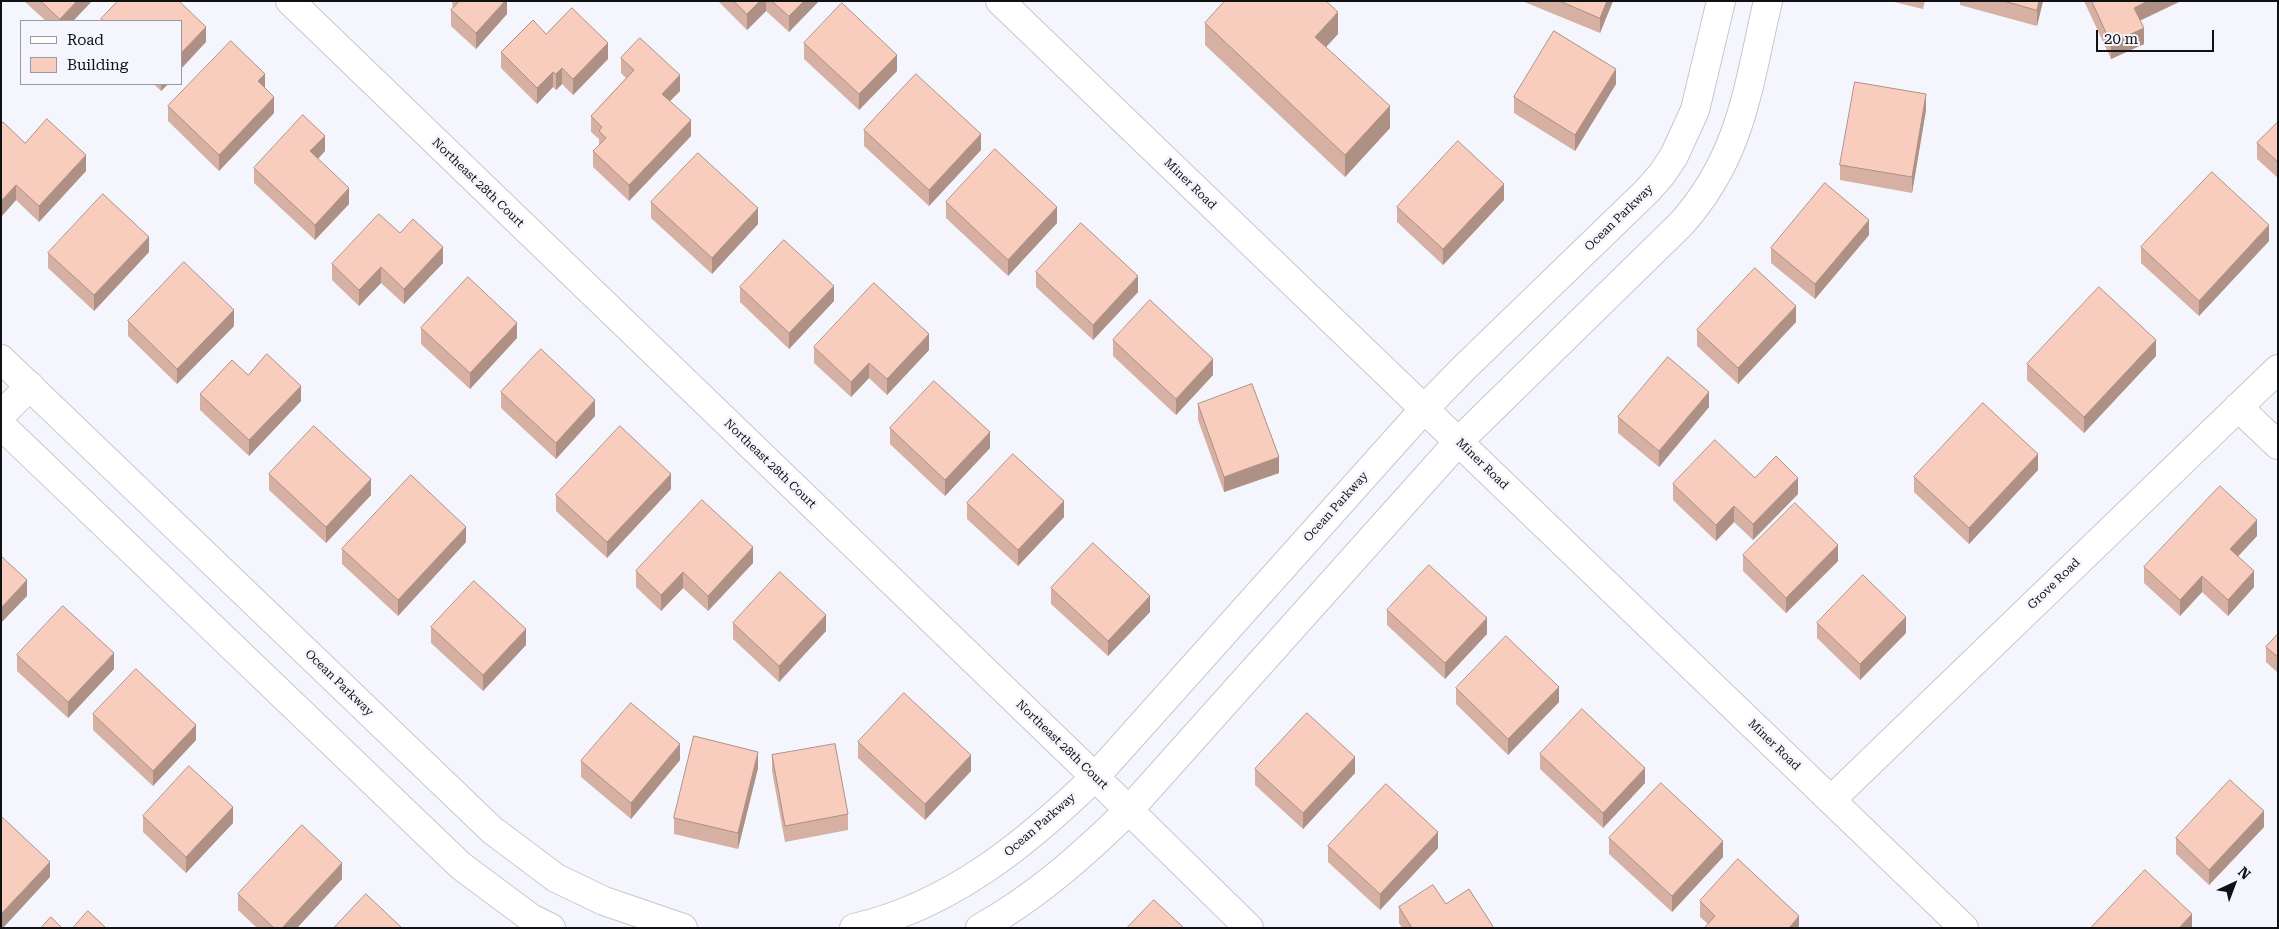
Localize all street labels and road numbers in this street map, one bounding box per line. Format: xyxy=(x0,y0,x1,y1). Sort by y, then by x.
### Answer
street label: Northeast 28th Court xyxy=(429,135,527,231)
street label: Miner Road xyxy=(1161,156,1219,212)
street label: Ocean Parkway xyxy=(1582,182,1656,254)
street label: Northeast 28th Court xyxy=(721,416,819,512)
street label: Miner Road xyxy=(1453,436,1511,492)
street label: Ocean Parkway xyxy=(1301,469,1371,545)
street label: Grove Road xyxy=(2025,555,2083,613)
street label: Ocean Parkway xyxy=(302,647,376,719)
street label: Northeast 28th Court xyxy=(1013,697,1111,793)
street label: Miner Road xyxy=(1745,717,1803,773)
street label: Ocean Parkway xyxy=(1002,790,1078,860)

